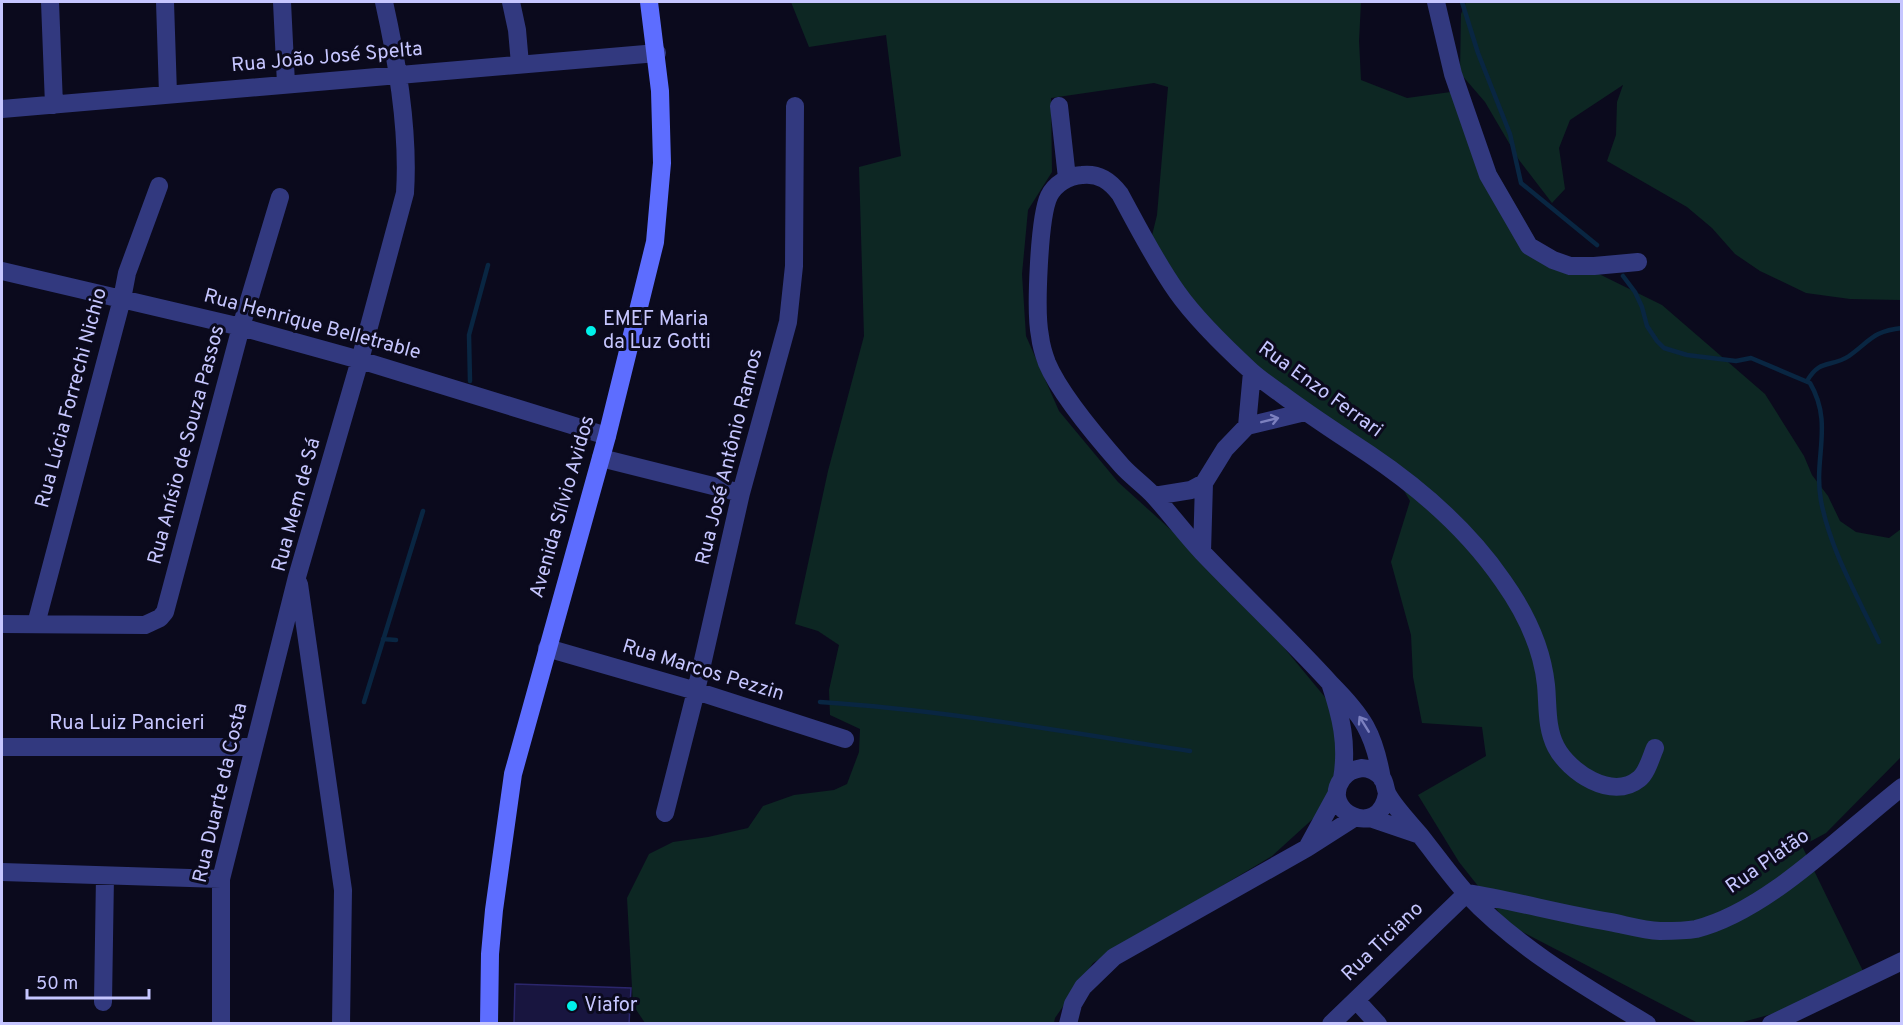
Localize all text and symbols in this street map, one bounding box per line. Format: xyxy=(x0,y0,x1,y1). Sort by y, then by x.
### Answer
street label: Rua João José Spelta xyxy=(230,37,424,79)
street label: Rua Henrique Belletrable xyxy=(201,283,423,367)
street label: Rua Lúcia Forrechi Nichio xyxy=(30,285,114,511)
place label: EMEF Maria da Luz Gotti xyxy=(603,307,711,356)
street label: Rua Anísio de Souza Passos xyxy=(143,322,231,568)
marker: EMEF Maria da Luz Gotti xyxy=(584,324,598,338)
street label: Rua Enzo Ferrari xyxy=(1253,336,1387,444)
street label: Rua José Antônio Ramos xyxy=(691,346,769,568)
street label: Avenida Sílvio Avidos xyxy=(525,413,601,601)
one-way arrow xyxy=(1260,413,1279,425)
street label: Rua Mem de Sá xyxy=(267,435,327,575)
street label: Rua Marcos Pezzin xyxy=(619,634,787,708)
street label: Rua Duarte da Costa xyxy=(188,700,254,886)
street label: Rua Luiz Pancieri xyxy=(49,711,205,737)
one-way arrow xyxy=(1358,716,1370,733)
street label: Rua Platão xyxy=(1721,824,1815,900)
street label: Rua Ticiano xyxy=(1337,896,1429,988)
scale bar xyxy=(27,962,148,1000)
text: 50 m xyxy=(36,973,78,996)
place label: Viafor xyxy=(584,993,638,1019)
marker: Viafor xyxy=(565,999,579,1013)

